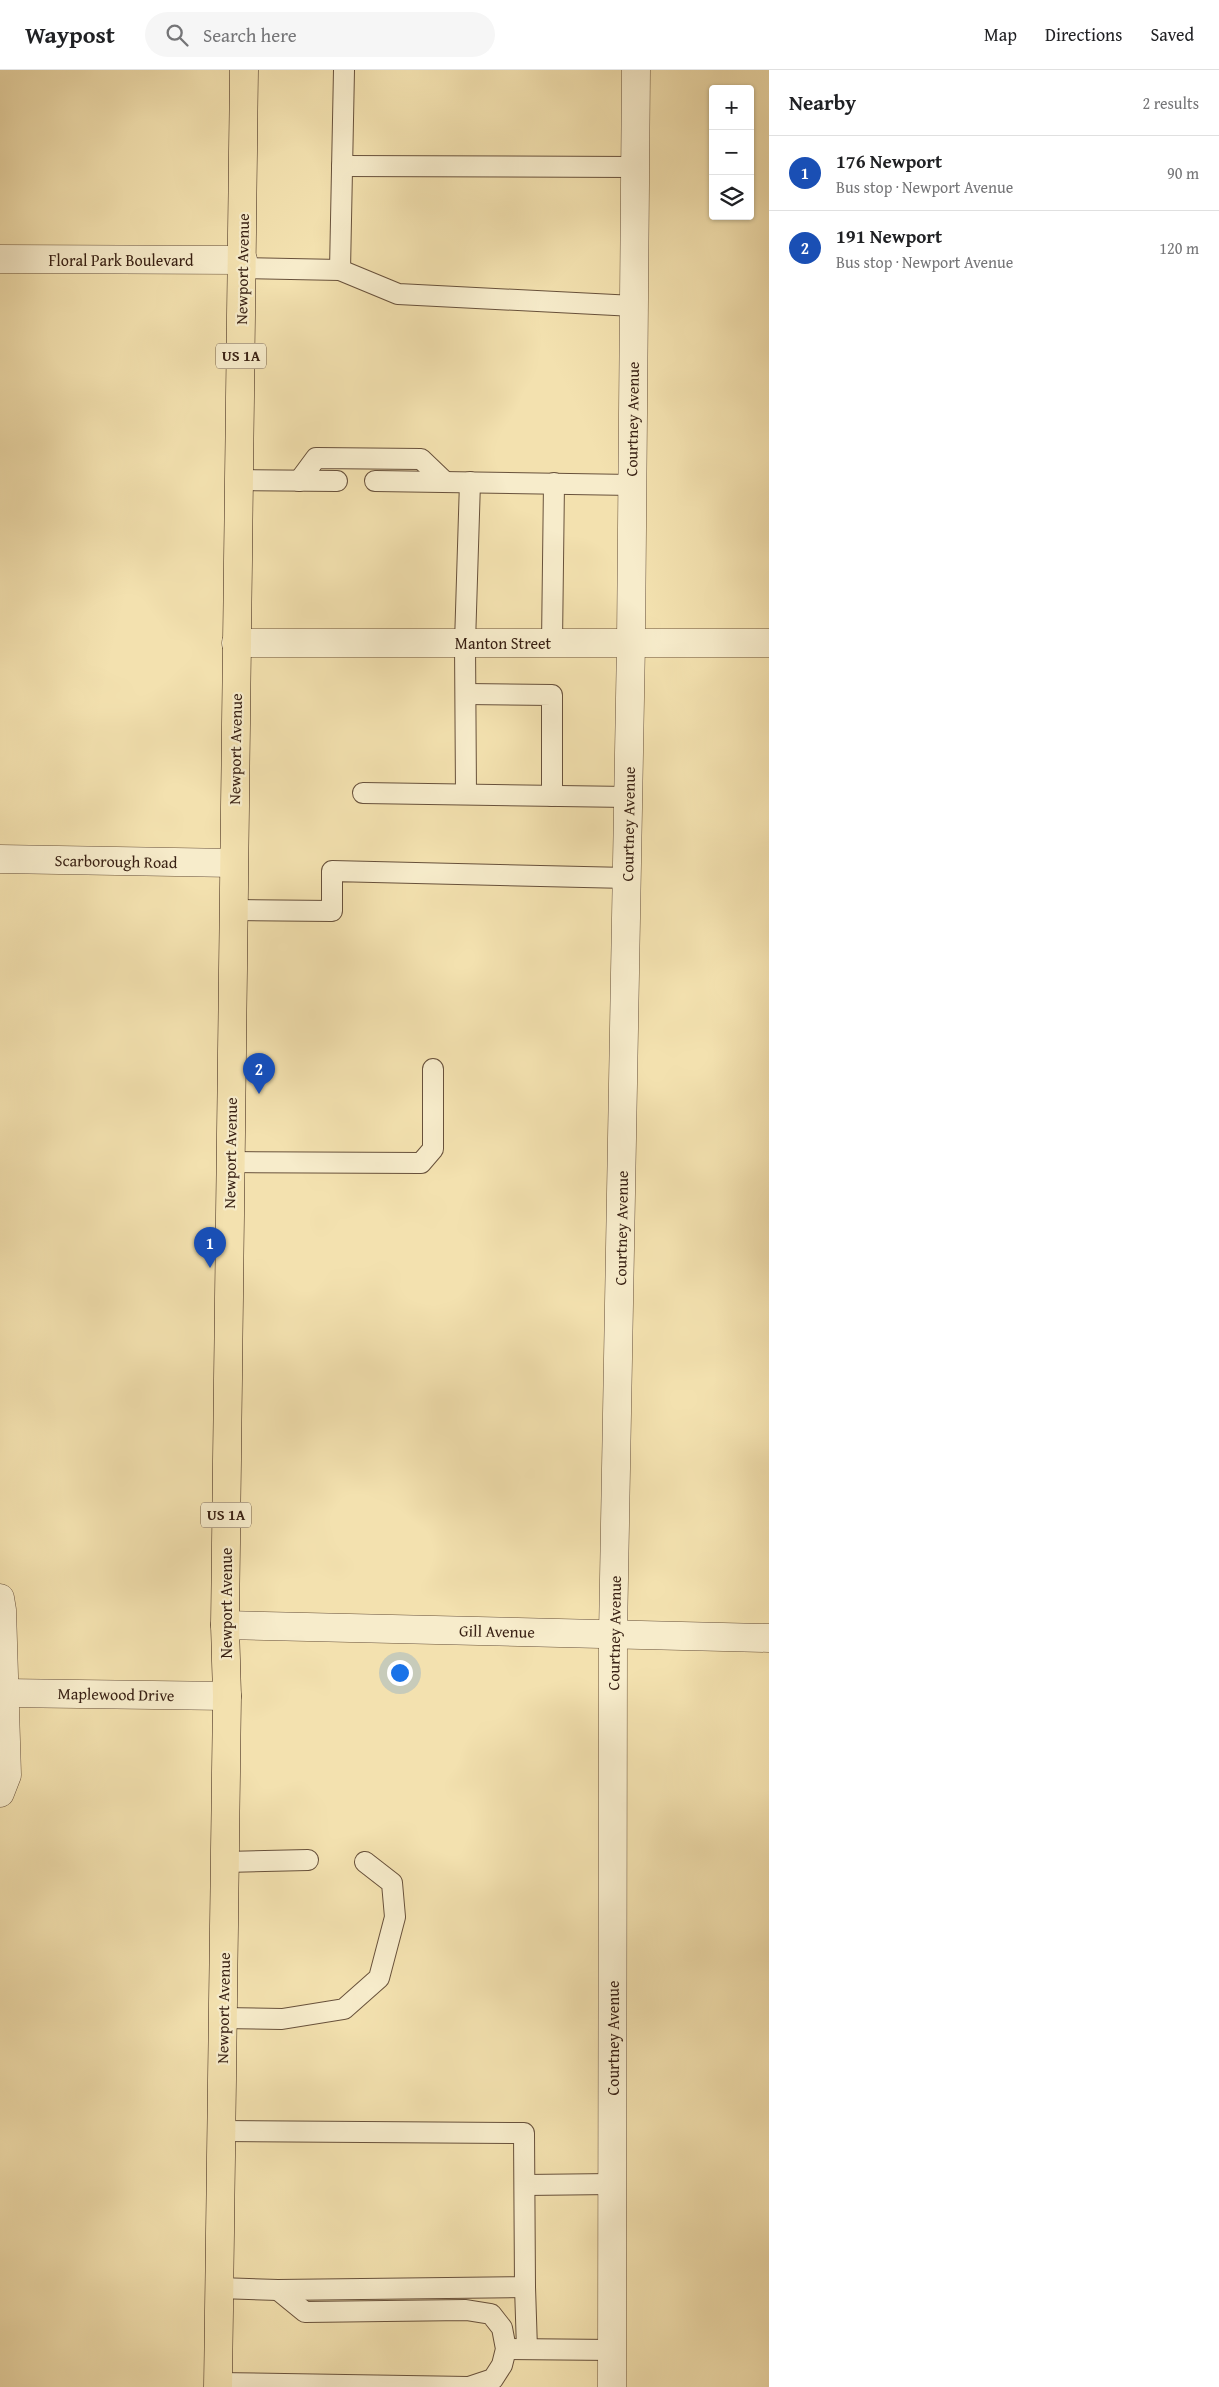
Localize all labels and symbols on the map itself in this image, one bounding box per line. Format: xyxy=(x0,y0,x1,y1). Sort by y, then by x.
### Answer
street label: Newport Avenue xyxy=(229,213,255,325)
street label: Floral Park Boulevard xyxy=(49,248,194,272)
road number: US 1A xyxy=(216,344,266,368)
street label: Courtney Avenue xyxy=(619,361,645,477)
street label: Manton Street xyxy=(455,631,552,655)
street label: Newport Avenue xyxy=(222,693,248,805)
street label: Courtney Avenue xyxy=(615,766,641,882)
street label: Scarborough Road xyxy=(54,848,178,874)
pin: 2 xyxy=(243,1053,275,1094)
street label: Newport Avenue xyxy=(217,1097,243,1209)
street label: Courtney Avenue xyxy=(608,1170,634,1286)
pin: 1 xyxy=(194,1227,226,1268)
road number: US 1A xyxy=(201,1502,251,1528)
street label: Newport Avenue xyxy=(214,1547,238,1659)
street label: Courtney Avenue xyxy=(601,1575,627,1691)
street label: Gill Avenue xyxy=(459,1618,535,1644)
your location xyxy=(387,1660,413,1686)
street label: Maplewood Drive xyxy=(57,1681,175,1707)
street label: Newport Avenue xyxy=(210,1952,236,2064)
street label: Courtney Avenue xyxy=(601,1981,625,2095)

